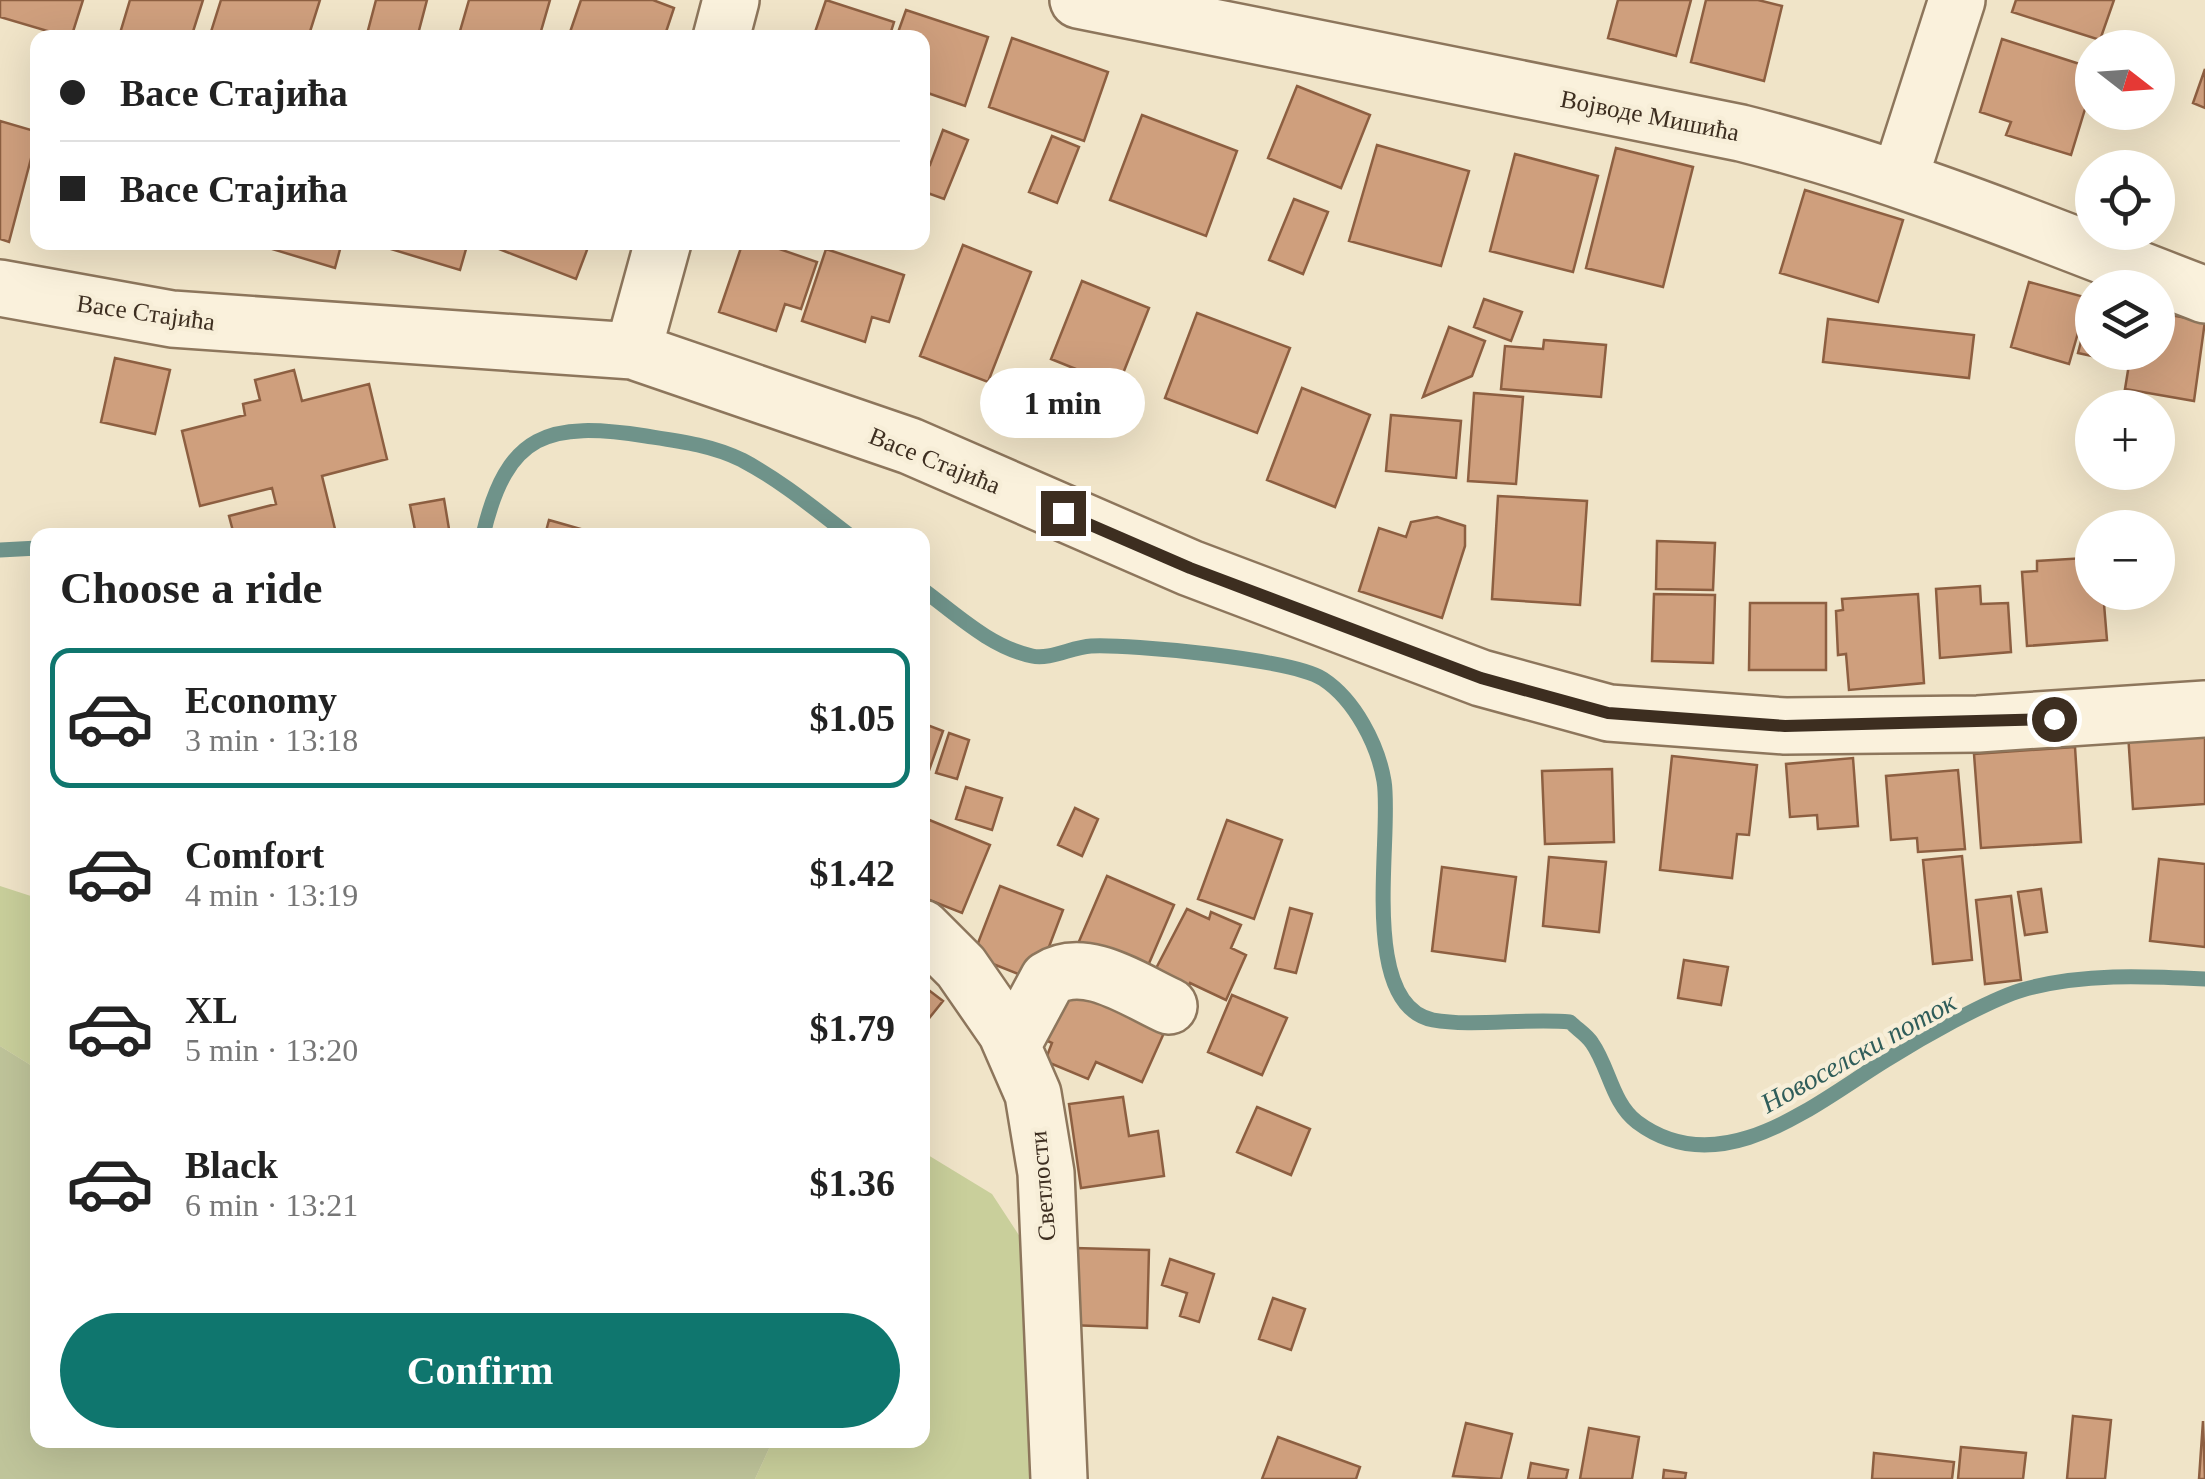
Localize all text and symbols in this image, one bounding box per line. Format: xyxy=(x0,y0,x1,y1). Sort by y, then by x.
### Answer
north arrow xyxy=(2075,30,2175,130)
map controls xyxy=(2075,30,2175,610)
text: Васе Стајића xyxy=(120,72,348,114)
street label: Војводе Мишића xyxy=(1558,85,1742,146)
button: locate xyxy=(2075,150,2175,250)
text: Васе Стајића xyxy=(120,168,348,210)
button: layers xyxy=(2075,270,2175,370)
street label: Васе Стајића xyxy=(75,289,217,336)
callout: 1 min xyxy=(980,368,1146,438)
text: 1 min xyxy=(1024,385,1101,421)
button: + xyxy=(2075,390,2175,490)
street label: Васе Стајића xyxy=(865,422,1004,499)
route end xyxy=(1041,491,1086,536)
button: − xyxy=(2075,510,2175,610)
text: Choose a ride xyxy=(60,563,323,613)
icon: car xyxy=(65,673,155,763)
text: Economy xyxy=(185,679,337,721)
text: $1.05 xyxy=(810,697,895,739)
route start xyxy=(2032,697,2077,742)
text: 3 min · 13:18 xyxy=(185,722,358,758)
icon: car xyxy=(65,828,155,918)
text: Comfort xyxy=(185,834,324,876)
text: $1.42 xyxy=(810,852,895,894)
text: 4 min · 13:19 xyxy=(185,877,358,913)
icon: car xyxy=(65,983,155,1073)
water label: Новоселски поток xyxy=(1754,986,1962,1119)
text: XL xyxy=(185,989,238,1031)
text: $1.79 xyxy=(810,1007,895,1049)
text: 5 min · 13:20 xyxy=(185,1032,358,1068)
street label: Светлости xyxy=(1024,1130,1061,1242)
icon: car xyxy=(65,1138,155,1228)
text: Black xyxy=(185,1144,278,1186)
text: $1.36 xyxy=(810,1162,895,1204)
text: 6 min · 13:21 xyxy=(185,1187,358,1223)
button: Confirm xyxy=(60,1313,900,1428)

